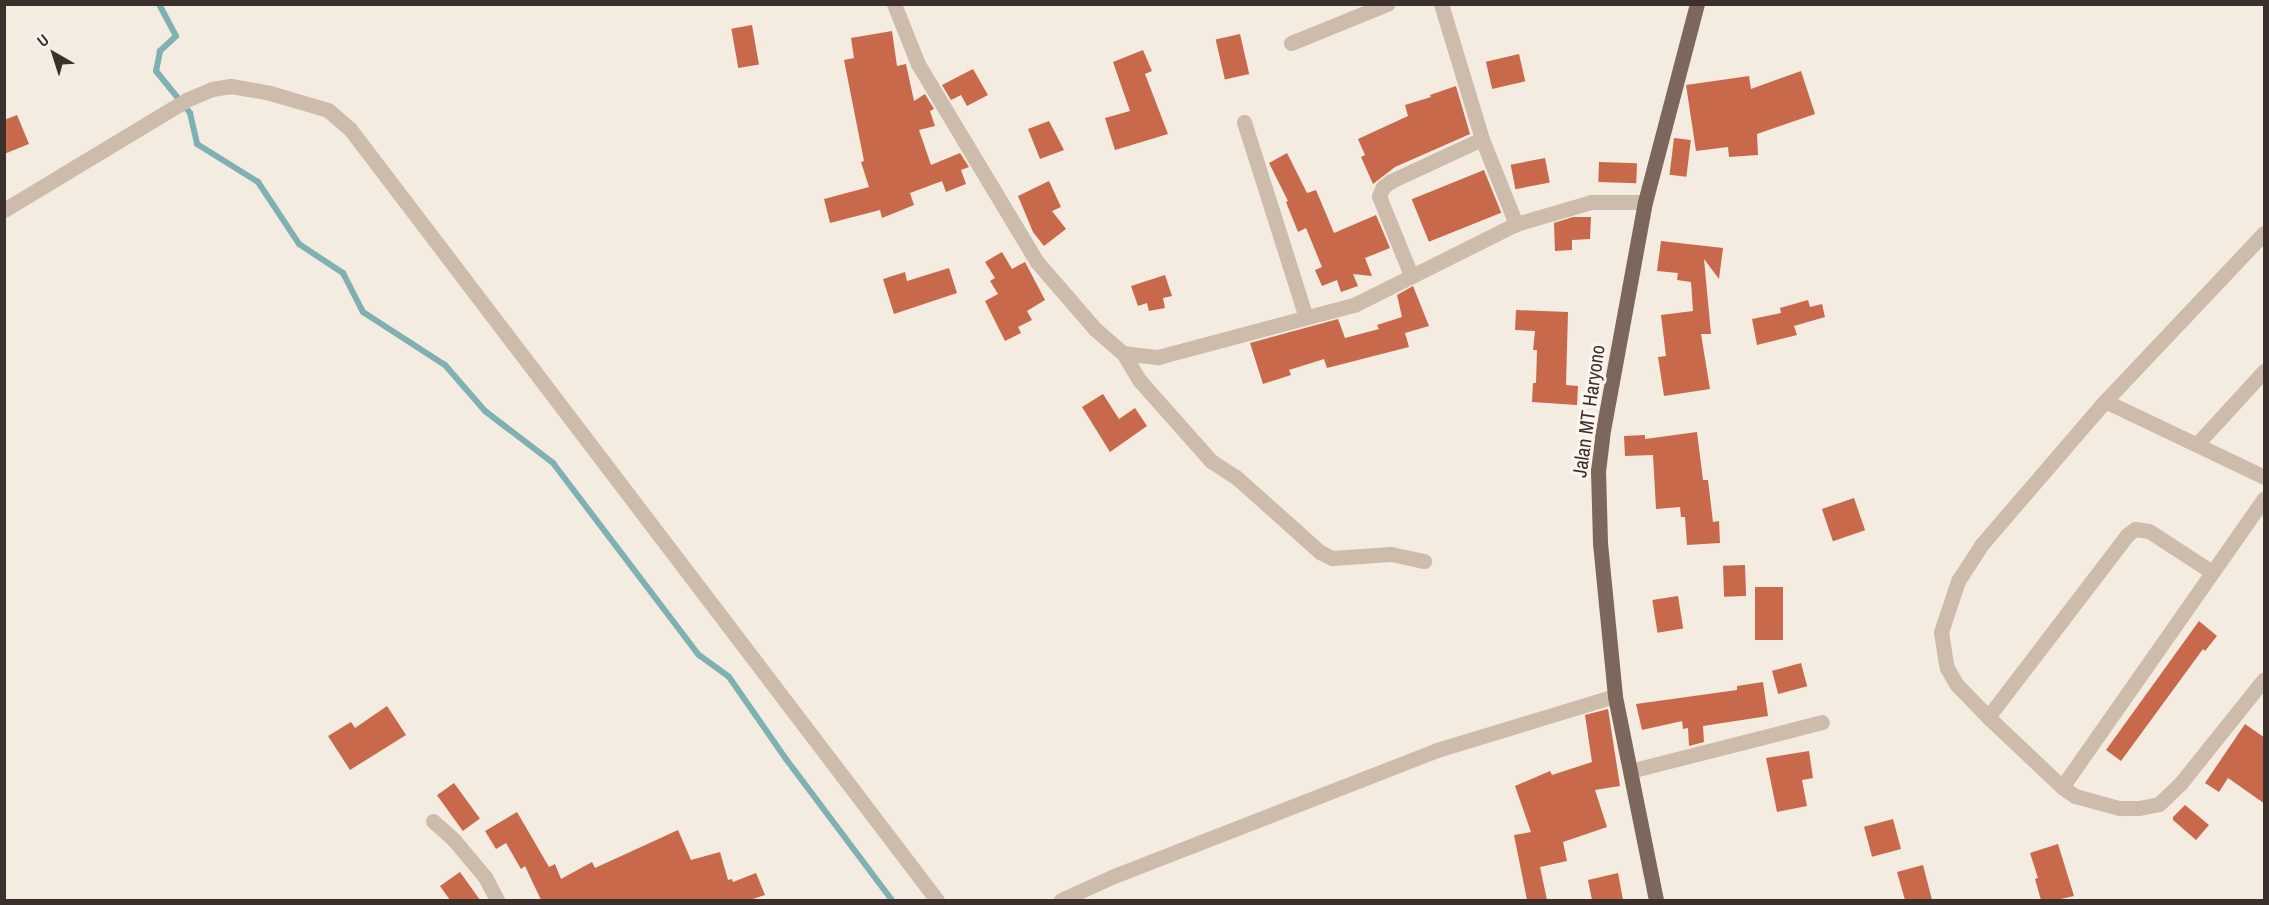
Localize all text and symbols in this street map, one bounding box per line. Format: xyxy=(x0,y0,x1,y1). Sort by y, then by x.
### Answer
north arrow xyxy=(24,24,84,84)
text: U xyxy=(32,28,53,52)
street label: Jalan MT Haryono xyxy=(1567,343,1609,479)

